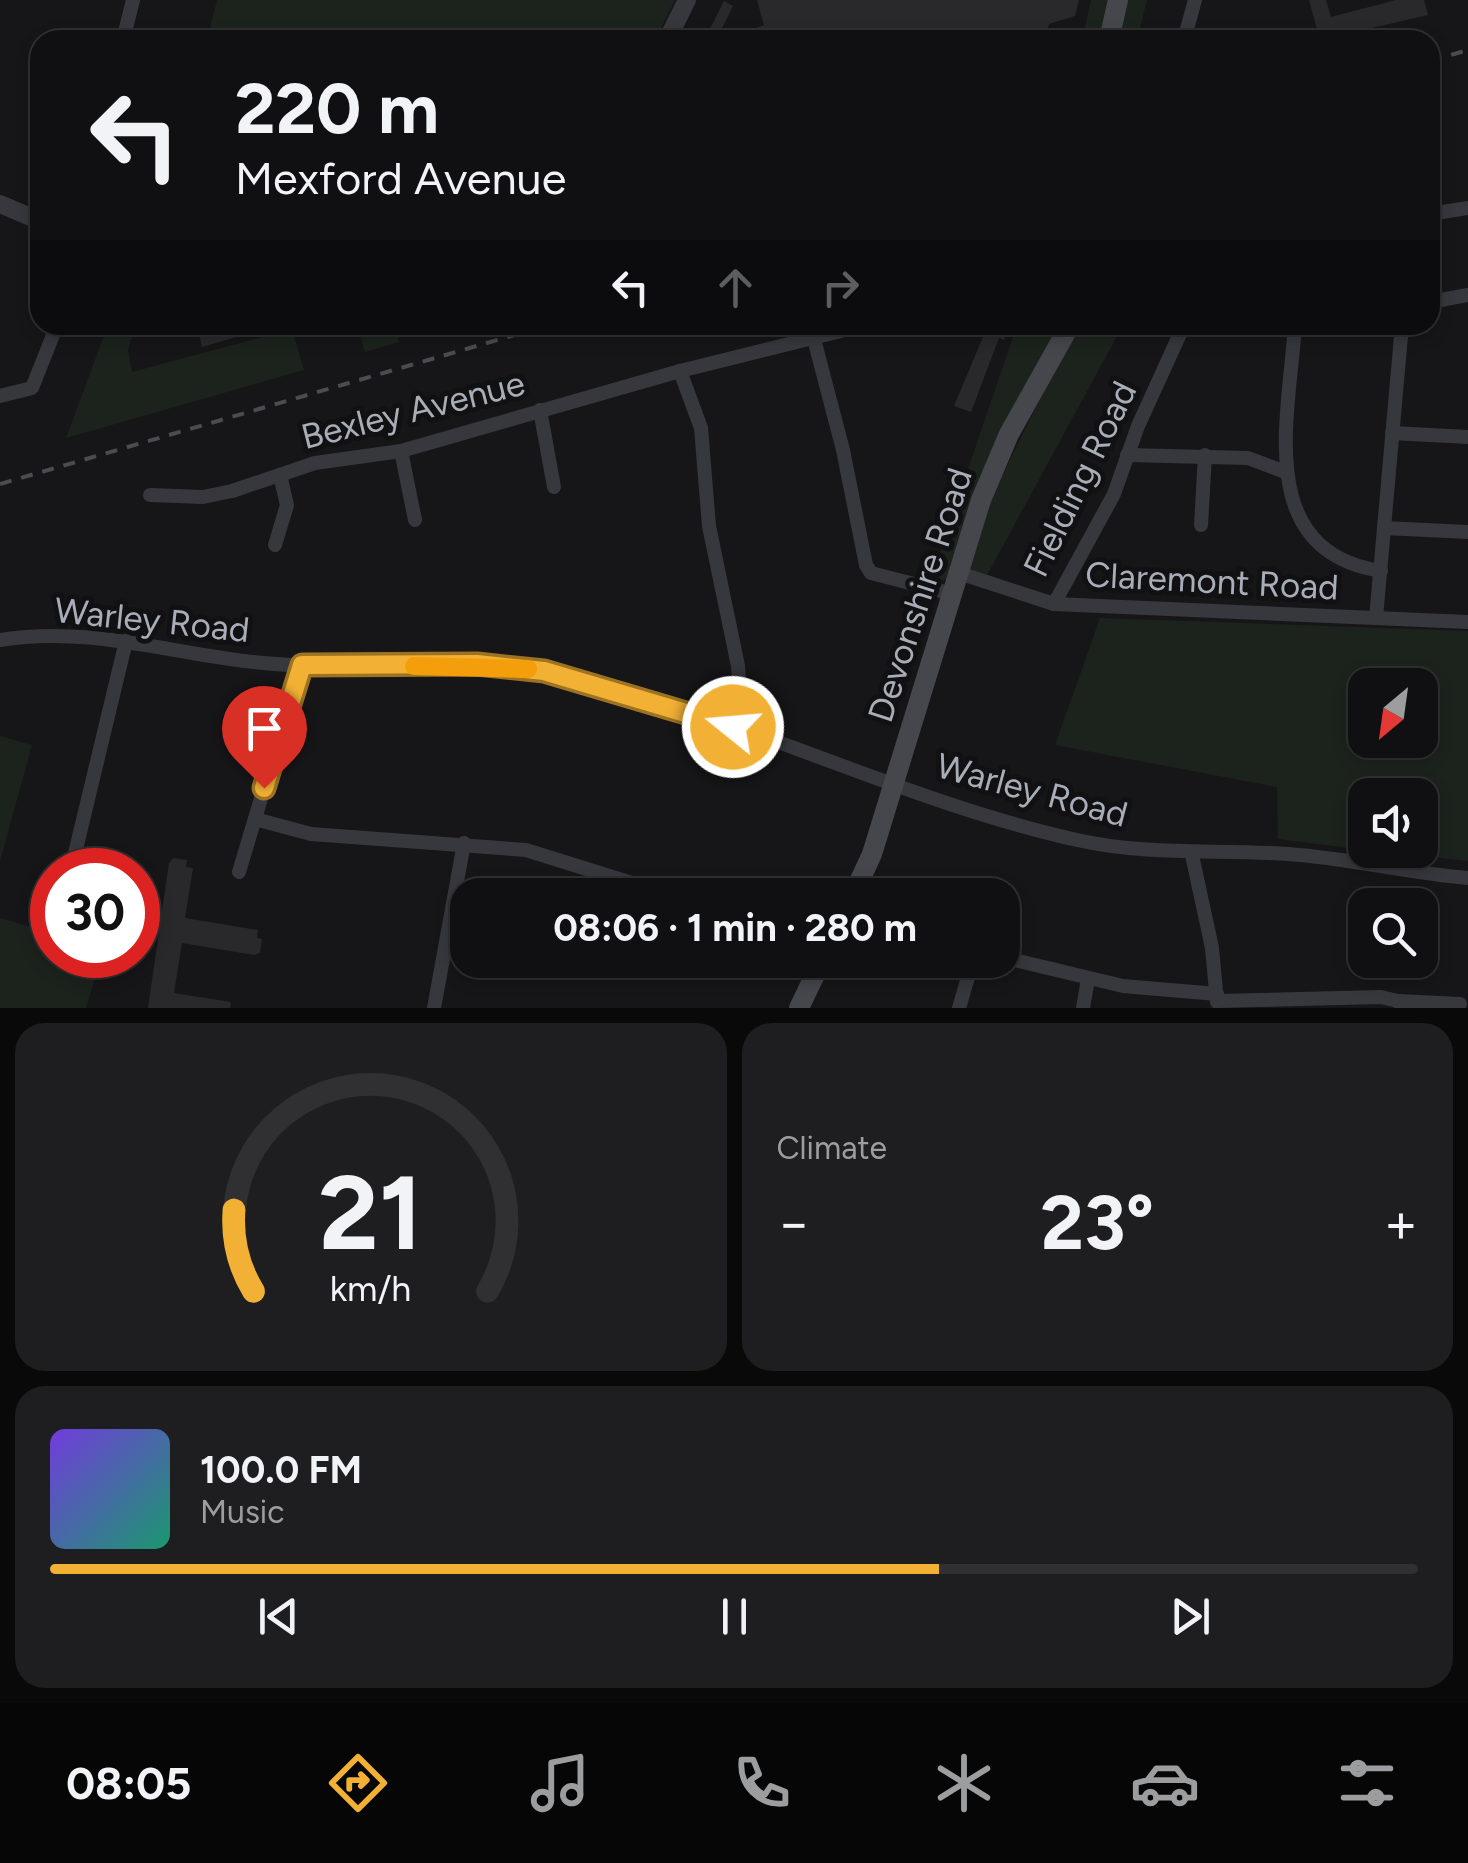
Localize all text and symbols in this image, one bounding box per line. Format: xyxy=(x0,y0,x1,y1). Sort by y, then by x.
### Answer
text: 220 m xyxy=(235,66,439,151)
icon: left xyxy=(70,70,200,200)
text: Mexford Avenue xyxy=(235,151,566,205)
icon: left xyxy=(603,260,658,315)
icon: ahead xyxy=(708,260,763,315)
icon: right xyxy=(813,260,868,315)
street label: Bexley Avenue xyxy=(297,362,529,458)
street label: Fielding Road xyxy=(1015,375,1145,583)
street label: Devonshire Road xyxy=(859,463,981,727)
street label: Claremont Road xyxy=(1084,553,1340,609)
street label: Warley Road xyxy=(52,589,252,651)
north arrow xyxy=(1348,668,1438,758)
map controls xyxy=(1348,668,1438,978)
position arrow xyxy=(681,675,785,779)
pin xyxy=(222,686,307,789)
icon: arrive xyxy=(237,701,292,756)
street label: Warley Road xyxy=(932,744,1132,836)
button: sound xyxy=(1348,778,1438,868)
speed limit sign: 30 xyxy=(30,848,160,978)
button: search xyxy=(1348,888,1438,978)
text: 08:06 · 1 min · 280 m xyxy=(553,905,917,951)
text: Climate xyxy=(777,1129,887,1167)
text: 21 xyxy=(319,1150,423,1275)
text: 23° xyxy=(1041,1178,1154,1268)
text: − xyxy=(777,1190,811,1256)
text: + xyxy=(1384,1190,1418,1256)
text: km/h xyxy=(330,1267,412,1310)
text: 100.0 FM xyxy=(200,1447,362,1493)
text: Music xyxy=(200,1493,285,1531)
icon: previous xyxy=(251,1589,306,1644)
icon: pause xyxy=(707,1589,762,1644)
icon: next xyxy=(1163,1589,1218,1644)
icon: directions xyxy=(323,1748,393,1818)
icon: music xyxy=(525,1748,595,1818)
icon: phone xyxy=(727,1748,797,1818)
icon: climate xyxy=(929,1748,999,1818)
icon: car xyxy=(1130,1748,1200,1818)
icon: filters xyxy=(1332,1748,1402,1818)
text: 08:05 xyxy=(66,1756,191,1810)

